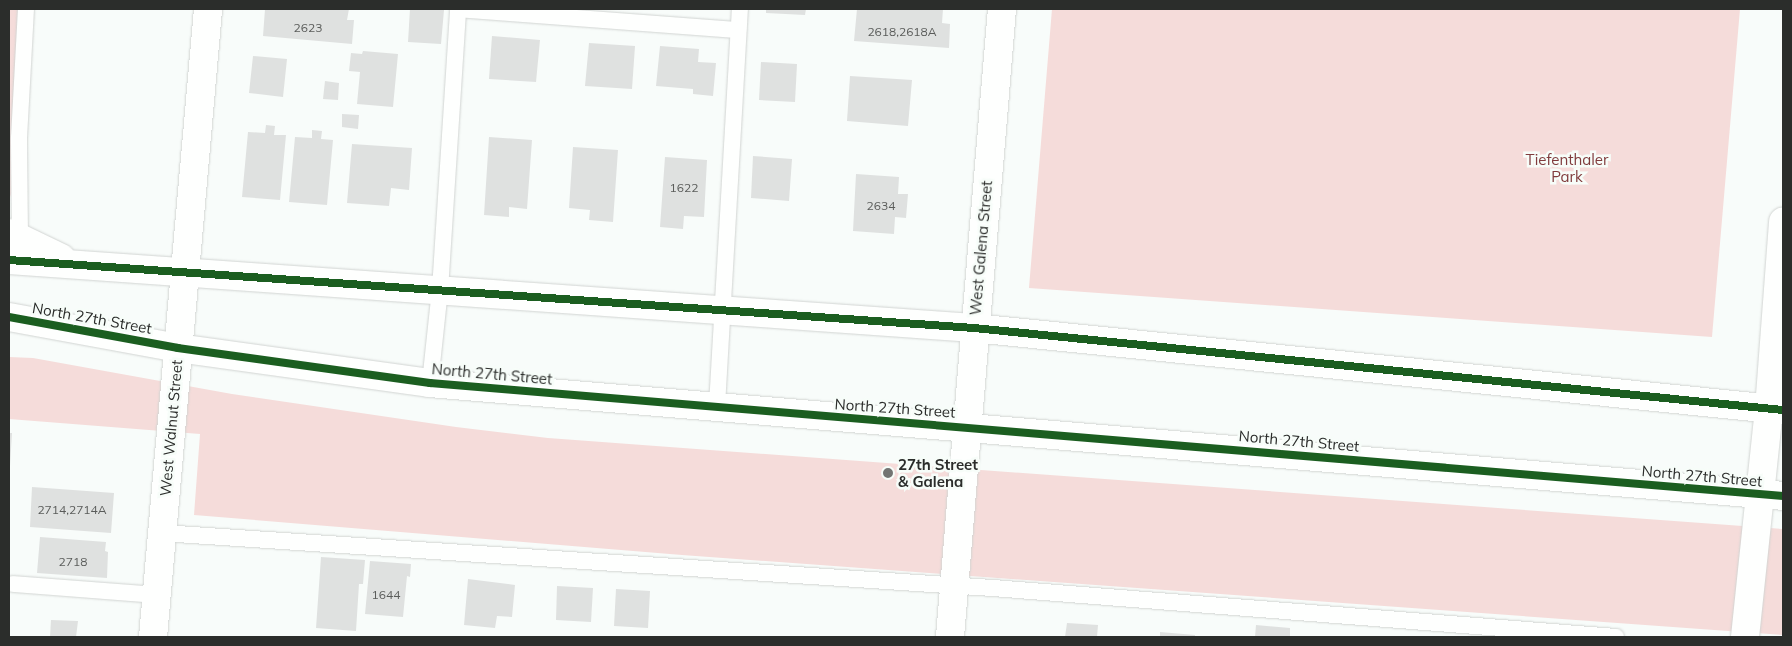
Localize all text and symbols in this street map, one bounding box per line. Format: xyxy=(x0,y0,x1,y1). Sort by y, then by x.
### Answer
house number: 2623 xyxy=(294,21,322,35)
house number: 2618,2618A xyxy=(867,25,937,39)
park label: Tiefenthaler Park xyxy=(1526,150,1608,185)
street label: West Galena Street xyxy=(966,180,996,316)
house number: 1622 xyxy=(670,181,698,195)
house number: 2634 xyxy=(867,199,895,213)
street label: North 27th Street xyxy=(31,299,153,337)
street label: West Walnut Street xyxy=(156,359,186,497)
street label: North 27th Street xyxy=(431,360,553,388)
street label: North 27th Street xyxy=(834,395,956,421)
street label: North 27th Street xyxy=(1238,427,1360,455)
place label: 27th Street & Galena xyxy=(898,455,978,490)
street label: North 27th Street xyxy=(1641,462,1763,490)
marker: 27th Street & Galena xyxy=(882,467,894,479)
house number: 2714,2714A xyxy=(37,503,107,517)
house number: 2718 xyxy=(59,555,87,569)
house number: 1644 xyxy=(372,588,400,602)

